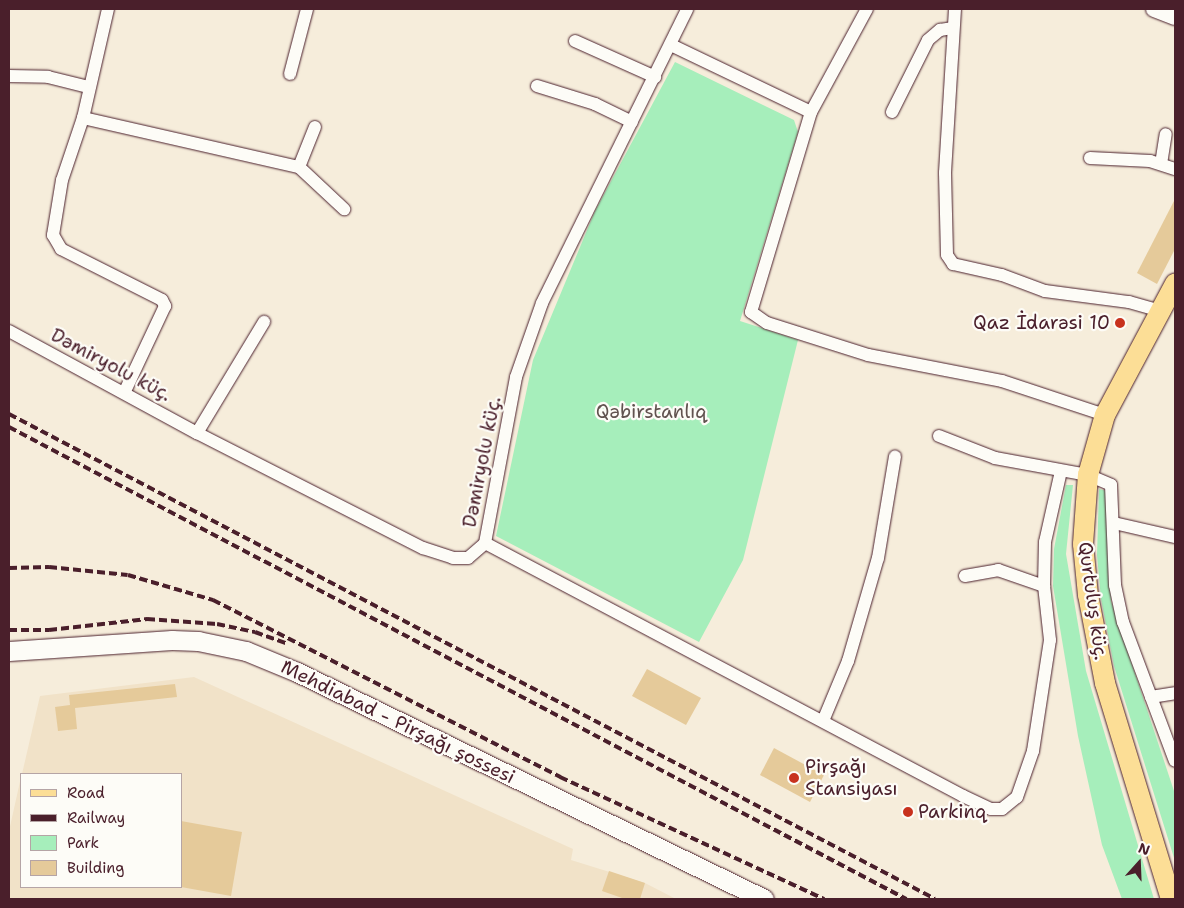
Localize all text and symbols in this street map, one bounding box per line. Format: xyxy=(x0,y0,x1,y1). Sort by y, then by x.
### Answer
place label: Qaz İdarəsi 10 xyxy=(973,312,1110,334)
marker: Qaz İdarəsi 10 xyxy=(1114,317,1126,329)
street label: Dəmiryolu küç. xyxy=(47,324,175,406)
street label: Dəmiryolu küç. xyxy=(458,395,506,529)
park label: Qəbirstanlıq xyxy=(596,401,706,423)
street label: Qurtuluş küç. xyxy=(1073,540,1113,662)
street label: Mehdiabad - Pirşağı şossesi xyxy=(277,655,519,789)
place label: Pirşağı Stansiyası xyxy=(805,756,898,800)
marker: Pirşağı Stansiyası xyxy=(787,771,801,785)
legend xyxy=(20,773,182,888)
text: Road xyxy=(67,783,105,803)
place label: Parkinq xyxy=(918,801,986,823)
marker: Parkinq xyxy=(902,806,914,818)
text: Railway xyxy=(67,808,125,828)
text: Park xyxy=(67,833,99,853)
north arrow xyxy=(1114,838,1164,888)
text: N xyxy=(1136,839,1152,859)
text: Building xyxy=(67,858,124,878)

